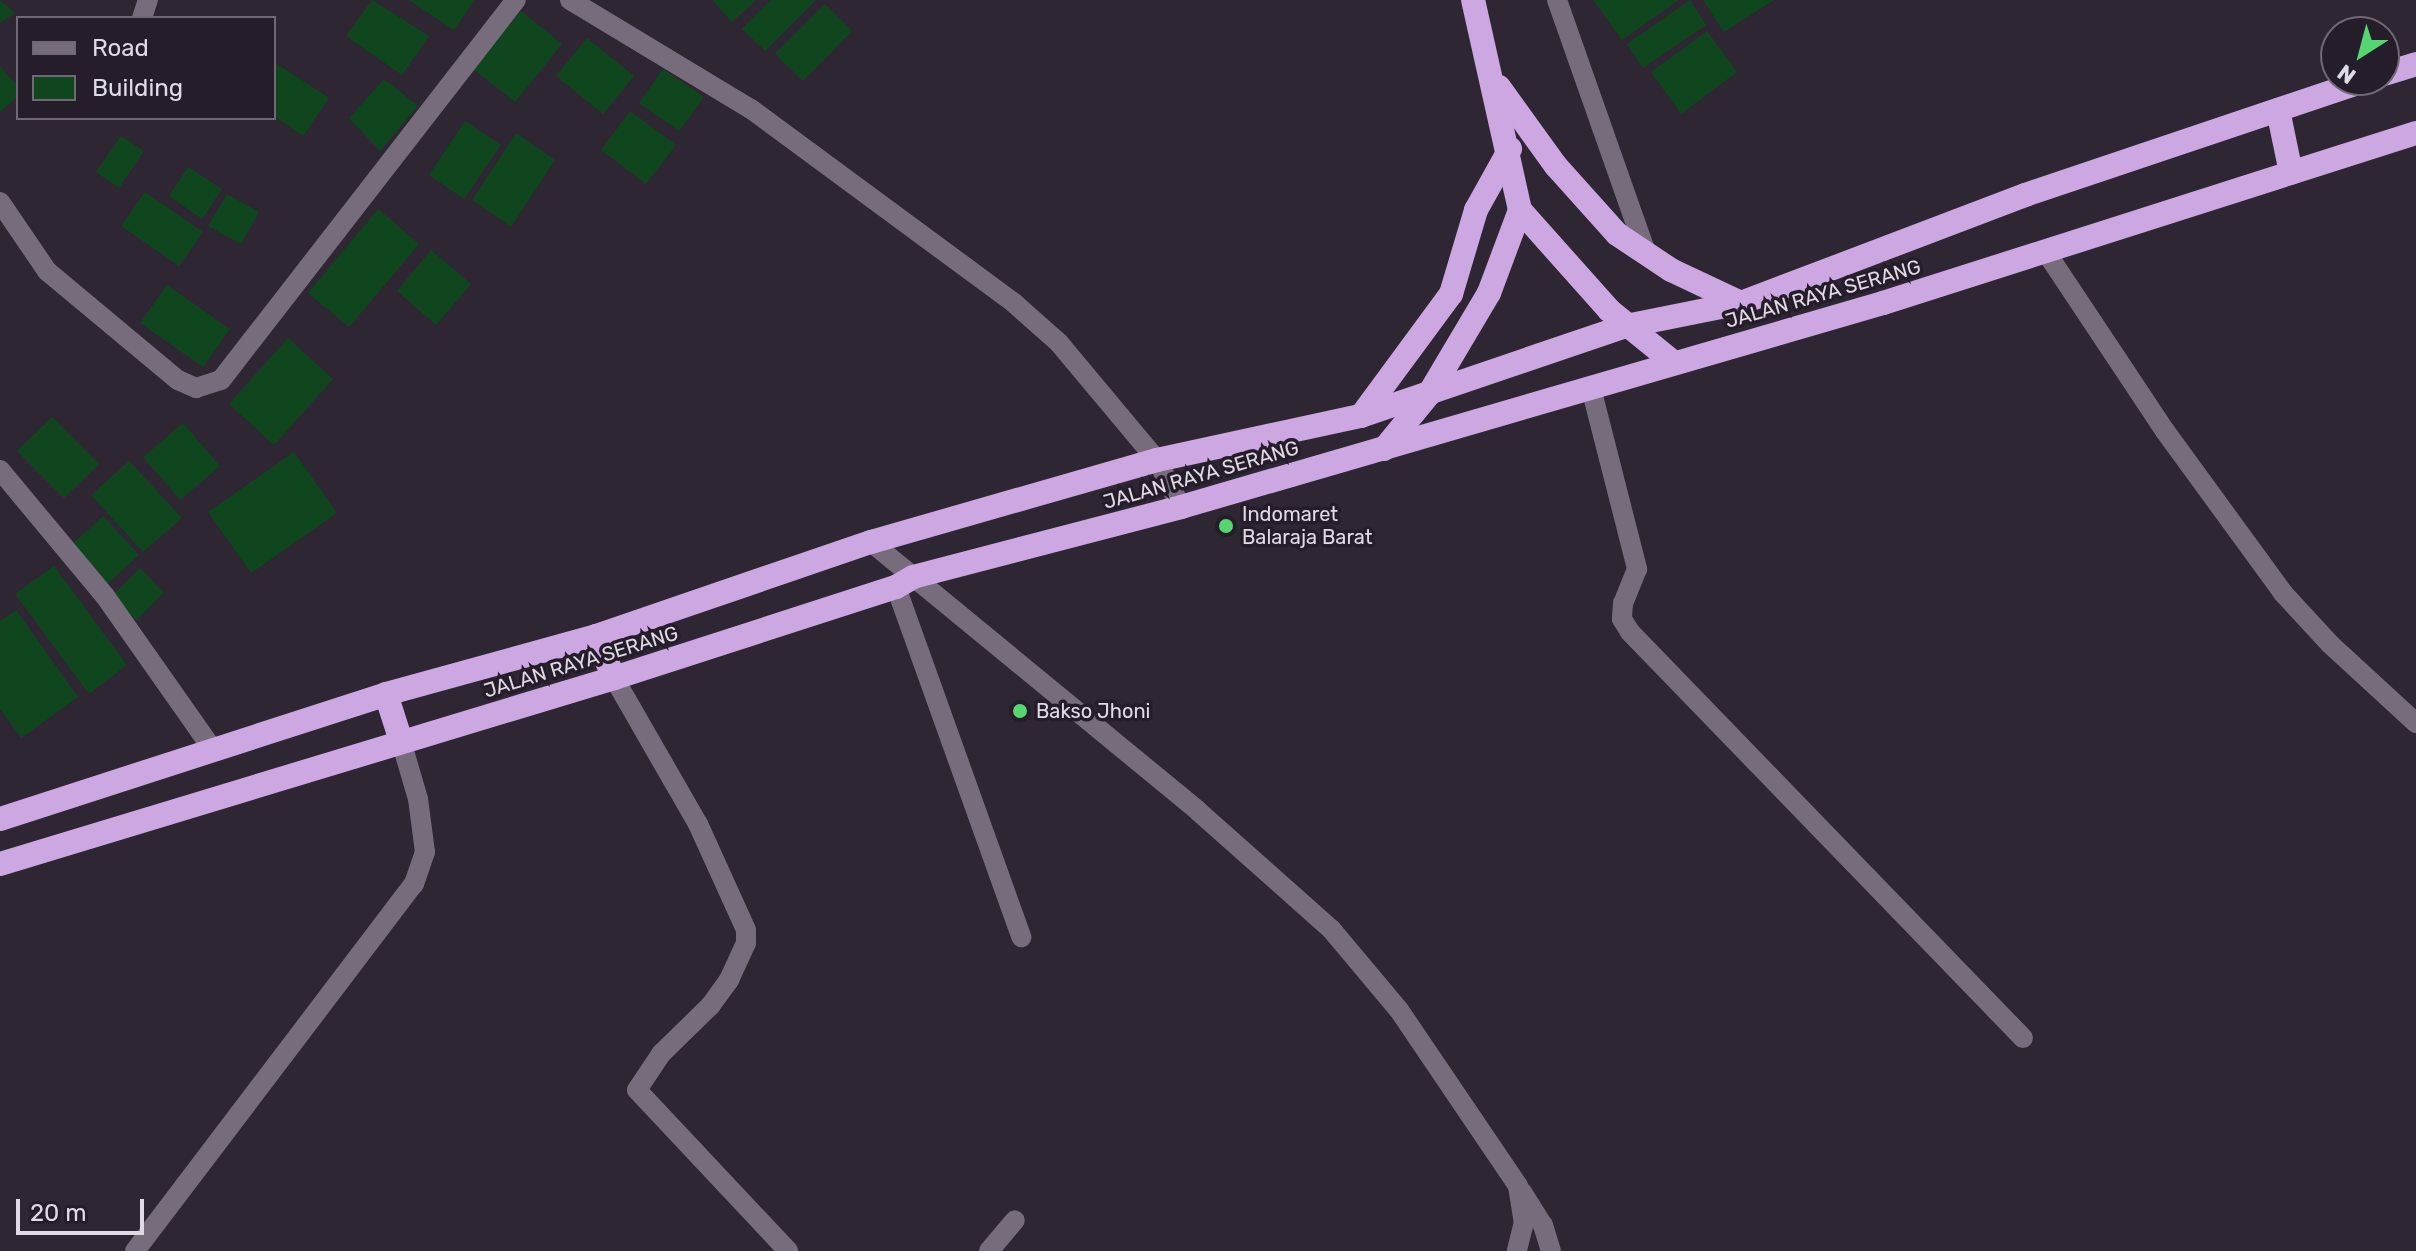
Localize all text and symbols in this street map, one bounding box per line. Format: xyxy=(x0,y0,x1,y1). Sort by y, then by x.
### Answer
legend xyxy=(16,16,276,120)
north arrow xyxy=(2320,16,2400,96)
text: Road xyxy=(92,34,149,62)
text: N xyxy=(2332,59,2361,90)
text: Building xyxy=(92,74,183,102)
street label: JALAN RAYA SERANG xyxy=(1722,255,1924,333)
street label: JALAN RAYA SERANG xyxy=(1100,436,1302,514)
place label: Indomaret Balaraja Barat xyxy=(1242,502,1373,549)
marker: Indomaret Balaraja Barat xyxy=(1217,517,1235,535)
street label: JALAN RAYA SERANG xyxy=(481,621,681,703)
place label: Bakso Jhoni xyxy=(1036,699,1150,723)
marker: Bakso Jhoni xyxy=(1011,702,1029,720)
scale bar xyxy=(20,1183,148,1233)
text: 20 m xyxy=(30,1199,87,1227)

